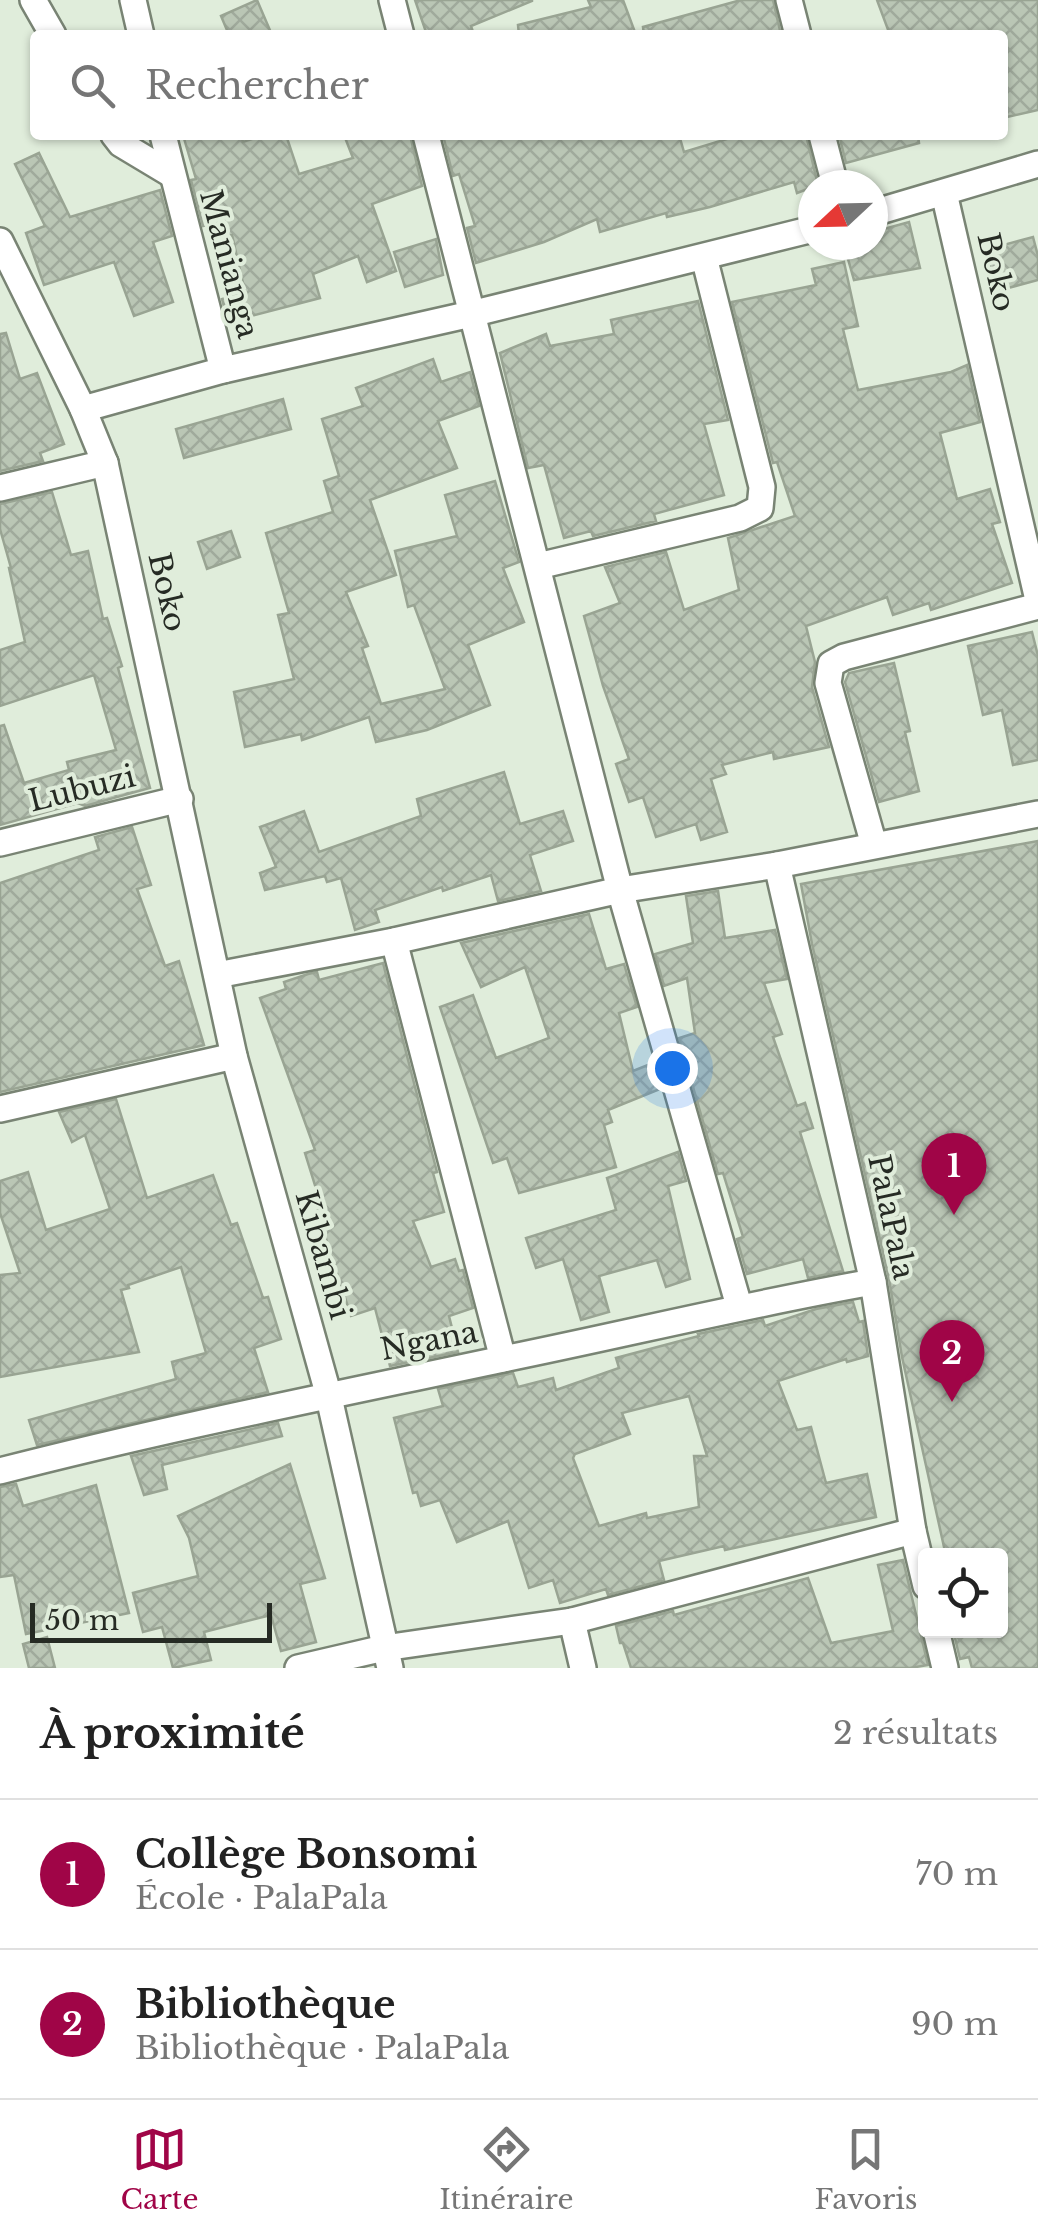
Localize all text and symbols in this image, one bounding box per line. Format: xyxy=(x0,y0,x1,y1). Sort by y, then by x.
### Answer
search box xyxy=(30,30,1008,140)
icon: search xyxy=(65,58,120,113)
text: Rechercher xyxy=(145,62,369,109)
north arrow xyxy=(798,170,888,260)
street label: Manianga xyxy=(192,186,267,342)
street label: Boko xyxy=(970,229,1023,315)
street label: Boko xyxy=(141,549,194,635)
street label: Lubuzi xyxy=(25,757,139,820)
your location xyxy=(647,1043,698,1094)
pin: 1 xyxy=(922,1132,986,1215)
street label: PalaPala xyxy=(860,1151,923,1283)
street label: Kibambi xyxy=(288,1186,359,1323)
street label: Ngana xyxy=(377,1313,481,1368)
pin: 2 xyxy=(920,1320,984,1402)
map controls xyxy=(918,1548,1008,1638)
button: locate xyxy=(918,1548,1008,1638)
scale bar xyxy=(30,1598,272,1642)
text: 50 m xyxy=(45,1603,119,1638)
text: À proximité xyxy=(40,1707,305,1759)
text: 2 résultats xyxy=(833,1713,998,1753)
text: Collège Bonsomi xyxy=(135,1831,477,1878)
text: 1 xyxy=(66,1854,79,1894)
text: 70 m xyxy=(916,1854,998,1894)
text: École · PalaPala xyxy=(135,1878,387,1918)
text: Bibliothèque xyxy=(135,1981,396,2028)
text: 2 xyxy=(62,2004,83,2044)
text: 90 m xyxy=(911,2004,998,2044)
text: Bibliothèque · PalaPala xyxy=(135,2028,509,2068)
tab: Carte xyxy=(120,2122,198,2217)
tab: Itinéraire xyxy=(439,2122,573,2217)
tab: Favoris xyxy=(814,2122,918,2217)

